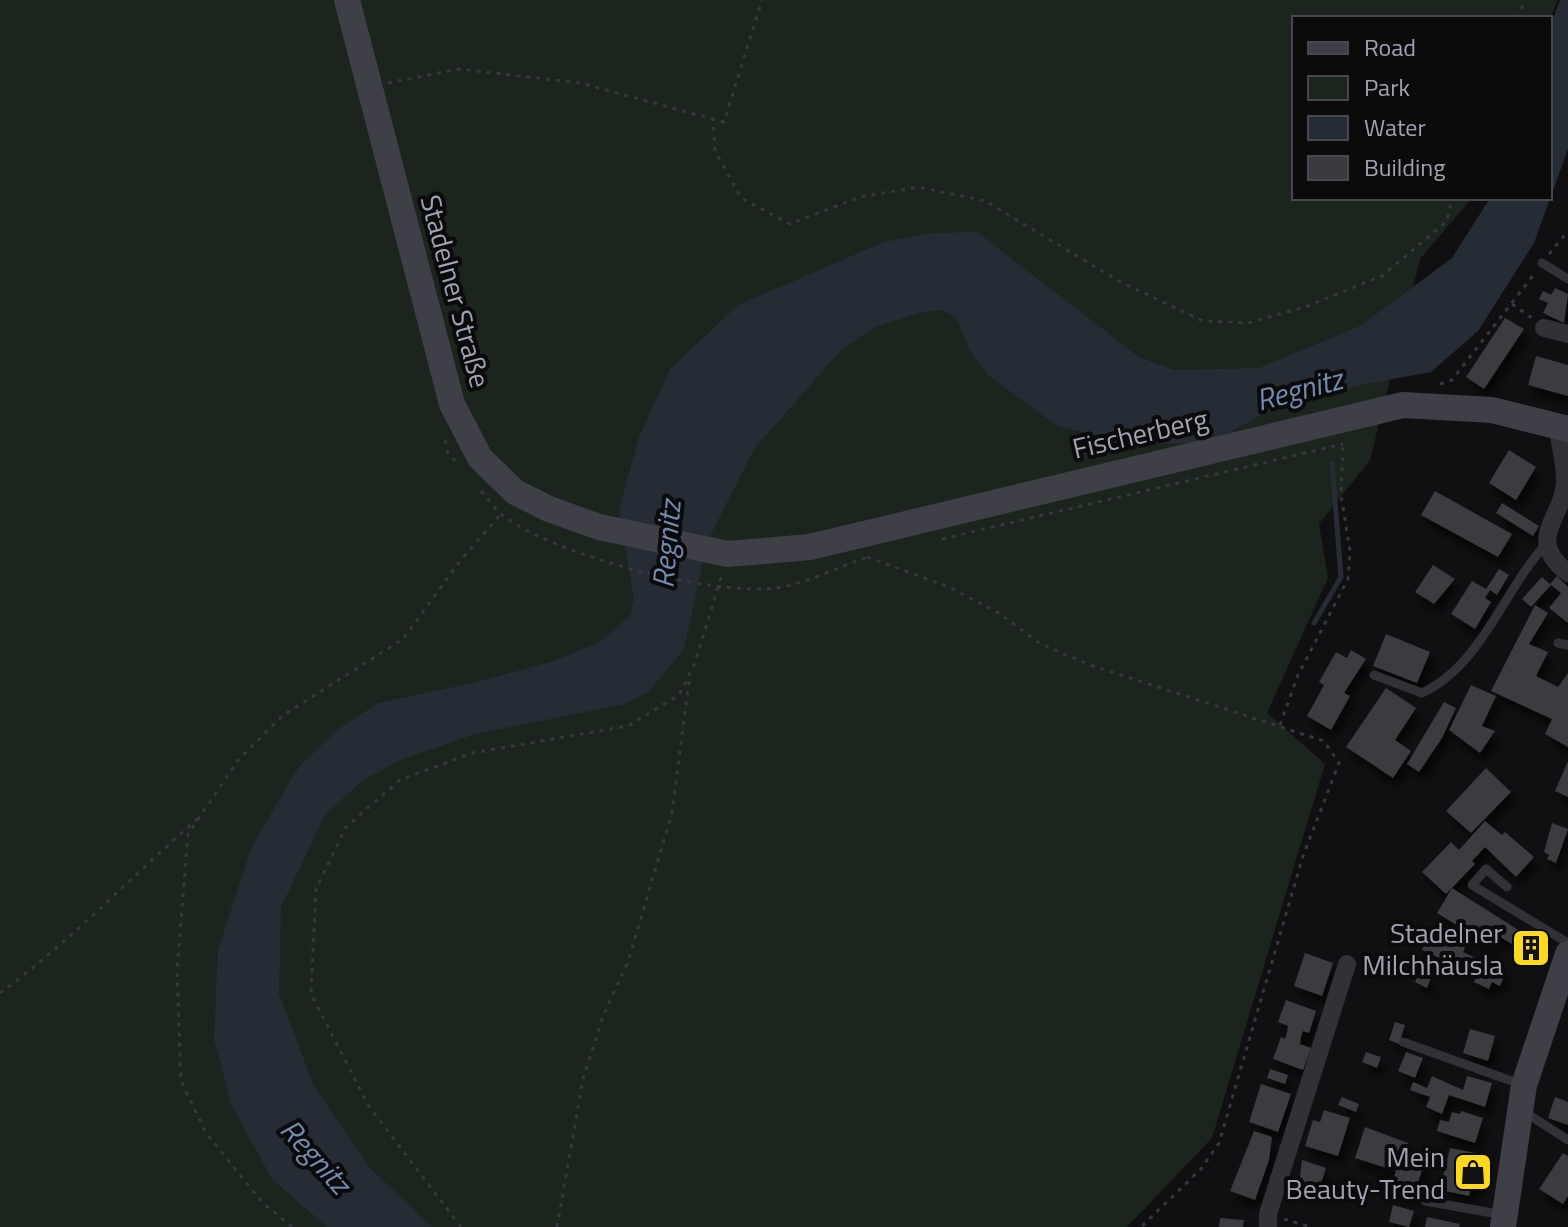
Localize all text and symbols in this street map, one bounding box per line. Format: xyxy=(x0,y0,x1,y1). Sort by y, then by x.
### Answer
legend xyxy=(1292,16,1552,200)
text: Road xyxy=(1364,29,1416,65)
text: Park xyxy=(1364,69,1410,105)
text: Water xyxy=(1364,109,1426,145)
text: Building xyxy=(1364,149,1446,185)
street label: Stadelner Straße xyxy=(410,190,502,392)
water label: Regnitz xyxy=(1251,355,1350,423)
street label: Fischerberg xyxy=(1068,397,1212,469)
water label: Regnitz xyxy=(639,496,693,590)
place label: Stadelner Milchhäusla xyxy=(1362,911,1503,986)
building icon: Stadelner Milchhäusla xyxy=(1510,927,1552,969)
water label: Regnitz xyxy=(270,1108,364,1206)
place label: Mein Beauty-Trend xyxy=(1286,1135,1445,1210)
shop icon: Mein Beauty-Trend xyxy=(1452,1151,1494,1193)

